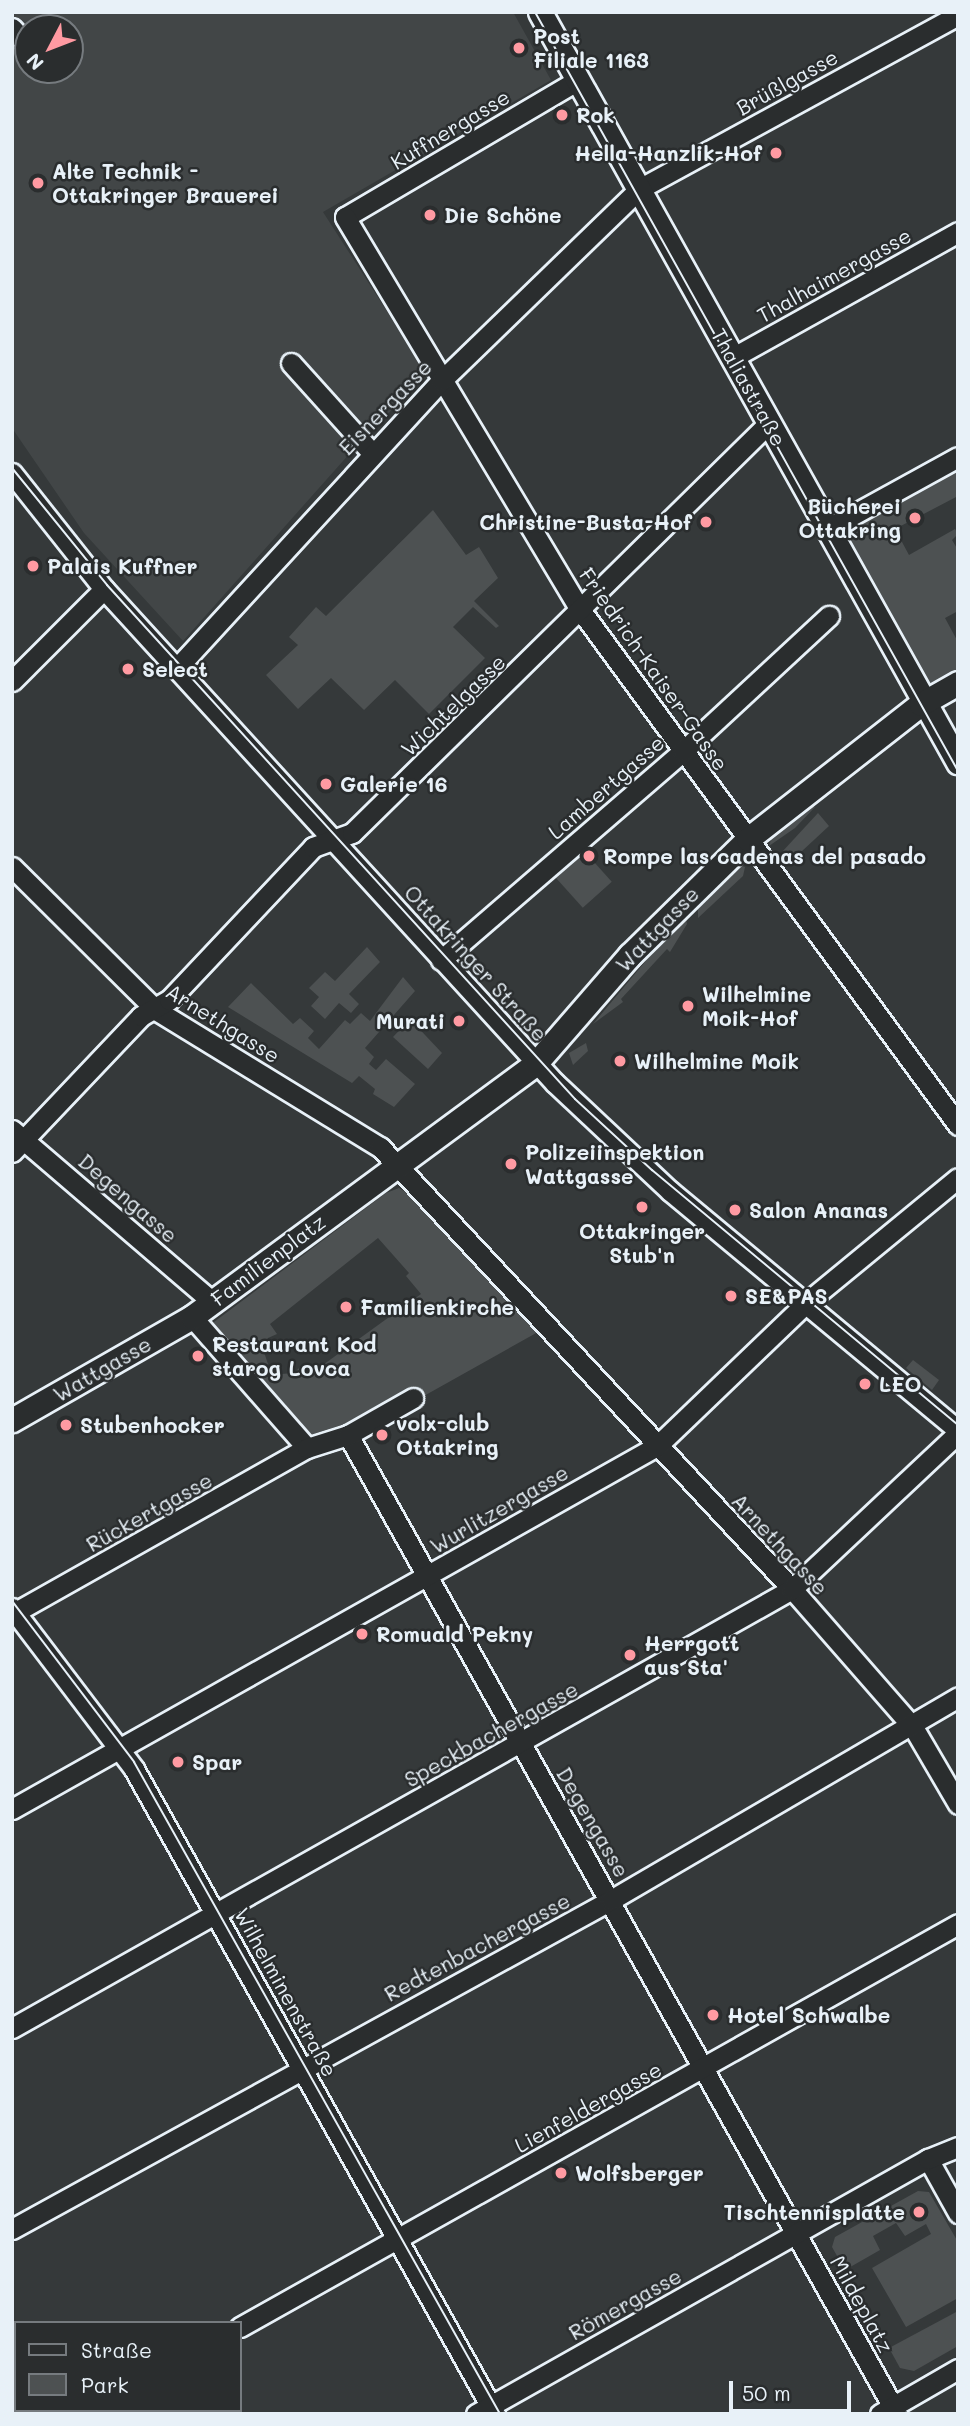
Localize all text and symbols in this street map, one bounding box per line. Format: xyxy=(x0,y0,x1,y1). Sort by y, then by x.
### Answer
north arrow xyxy=(14,14,84,84)
place label: Post Filiale 1163 xyxy=(533,23,649,73)
marker: Post Filiale 1163 xyxy=(511,40,527,56)
street label: Brüßlgasse xyxy=(732,44,842,120)
text: N xyxy=(20,48,49,76)
street label: Kuffnergasse xyxy=(386,84,514,174)
place label: Rok xyxy=(576,102,615,128)
marker: Rok xyxy=(554,107,570,123)
place label: Hella-Hanzlik-Hof xyxy=(574,140,762,166)
marker: Hella-Hanzlik-Hof xyxy=(768,145,784,161)
place label: Alte Technik - Ottakringer Brauerei xyxy=(52,158,279,208)
marker: Alte Technik - Ottakringer Brauerei xyxy=(30,175,46,191)
place label: Die Schöne xyxy=(444,202,561,228)
marker: Die Schöne xyxy=(422,207,438,223)
street label: Thalhaimergasse xyxy=(753,222,915,328)
street label: Thaliastraße xyxy=(706,324,792,450)
street label: Eisnergasse xyxy=(333,354,437,460)
place label: Bücherei Ottakring xyxy=(798,493,901,543)
place label: Christine-Busta-Hof xyxy=(479,509,692,535)
marker: Bücherei Ottakring xyxy=(907,510,923,526)
marker: Christine-Busta-Hof xyxy=(698,514,714,530)
place label: Palais Kuffner xyxy=(47,553,197,579)
marker: Palais Kuffner xyxy=(25,558,41,574)
street label: Friedrich-Kaiser-Gasse xyxy=(574,563,734,775)
street label: Wichtelgasse xyxy=(396,649,510,761)
place label: Select xyxy=(142,656,208,682)
marker: Select xyxy=(120,661,136,677)
street label: Lambertgasse xyxy=(543,730,669,844)
place label: Galerie 16 xyxy=(340,771,447,797)
marker: Galerie 16 xyxy=(318,776,334,792)
place label: Rompe las cadenas del pasado xyxy=(603,843,926,869)
marker: Rompe las cadenas del pasado xyxy=(581,848,597,864)
street label: Ottakringer Straße xyxy=(399,880,553,1046)
street label: Wattgasse xyxy=(610,881,704,977)
street label: Arnethgasse xyxy=(161,978,285,1068)
place label: Wilhelmine Moik-Hof xyxy=(702,981,811,1031)
marker: Wilhelmine Moik-Hof xyxy=(680,998,696,1014)
place label: Murati xyxy=(376,1008,445,1034)
marker: Murati xyxy=(451,1013,467,1029)
place label: Wilhelmine Moik xyxy=(634,1048,799,1074)
marker: Wilhelmine Moik xyxy=(612,1053,628,1069)
place label: Polizeiinspektion Wattgasse xyxy=(525,1139,704,1189)
street label: Degengasse xyxy=(73,1148,183,1248)
marker: Polizeiinspektion Wattgasse xyxy=(503,1156,519,1172)
place label: Salon Ananas xyxy=(749,1197,888,1223)
marker: Ottakringer Stub'n xyxy=(634,1199,650,1215)
marker: Salon Ananas xyxy=(727,1202,743,1218)
street label: Familienplatz xyxy=(206,1209,330,1311)
place label: Ottakringer Stub'n xyxy=(579,1218,705,1268)
place label: SE&PAS xyxy=(745,1283,828,1309)
marker: SE&PAS xyxy=(723,1288,739,1304)
place label: Familienkirche xyxy=(360,1294,514,1320)
marker: Familienkirche xyxy=(338,1299,354,1315)
street label: Wattgasse xyxy=(49,1331,155,1407)
place label: Restaurant Kod starog Lovca xyxy=(212,1331,377,1381)
marker: Restaurant Kod starog Lovca xyxy=(190,1348,206,1364)
place label: LEO xyxy=(879,1371,922,1397)
marker: LEO xyxy=(857,1376,873,1392)
place label: volx-club Ottakring xyxy=(396,1410,499,1460)
place label: Stubenhocker xyxy=(80,1412,225,1438)
marker: Stubenhocker xyxy=(58,1417,74,1433)
marker: volx-club Ottakring xyxy=(374,1427,390,1443)
street label: Wurlitzergasse xyxy=(425,1459,573,1559)
street label: Rückertgasse xyxy=(82,1467,216,1557)
street label: Arnethgasse xyxy=(727,1488,833,1600)
place label: Romuald Pekny xyxy=(376,1621,533,1647)
marker: Romuald Pekny xyxy=(354,1626,370,1642)
place label: Herrgott aus Sta' xyxy=(644,1630,739,1680)
marker: Herrgott aus Sta' xyxy=(622,1647,638,1663)
street label: Speckbachergasse xyxy=(400,1676,582,1792)
place label: Spar xyxy=(192,1749,242,1775)
marker: Spar xyxy=(170,1754,186,1770)
street label: Degengasse xyxy=(551,1762,635,1882)
street label: Redtenbachergasse xyxy=(380,1887,574,2007)
street label: Wilhelminenstraße xyxy=(229,1903,343,2081)
place label: Hotel Schwalbe xyxy=(727,2002,890,2028)
marker: Hotel Schwalbe xyxy=(705,2007,721,2023)
street label: Lienfeldergasse xyxy=(510,2056,666,2158)
place label: Wolfsberger xyxy=(575,2160,704,2186)
marker: Wolfsberger xyxy=(553,2165,569,2181)
place label: Tischtennisplatte xyxy=(724,2199,905,2225)
marker: Tischtennisplatte xyxy=(911,2204,927,2220)
street label: Mildeplatz xyxy=(825,2251,899,2357)
street label: Römergasse xyxy=(564,2263,686,2345)
legend xyxy=(14,2321,242,2412)
text: Straße xyxy=(81,2336,152,2363)
scale bar xyxy=(732,2366,855,2410)
text: Park xyxy=(81,2371,129,2398)
text: 50 m xyxy=(742,2379,791,2406)

